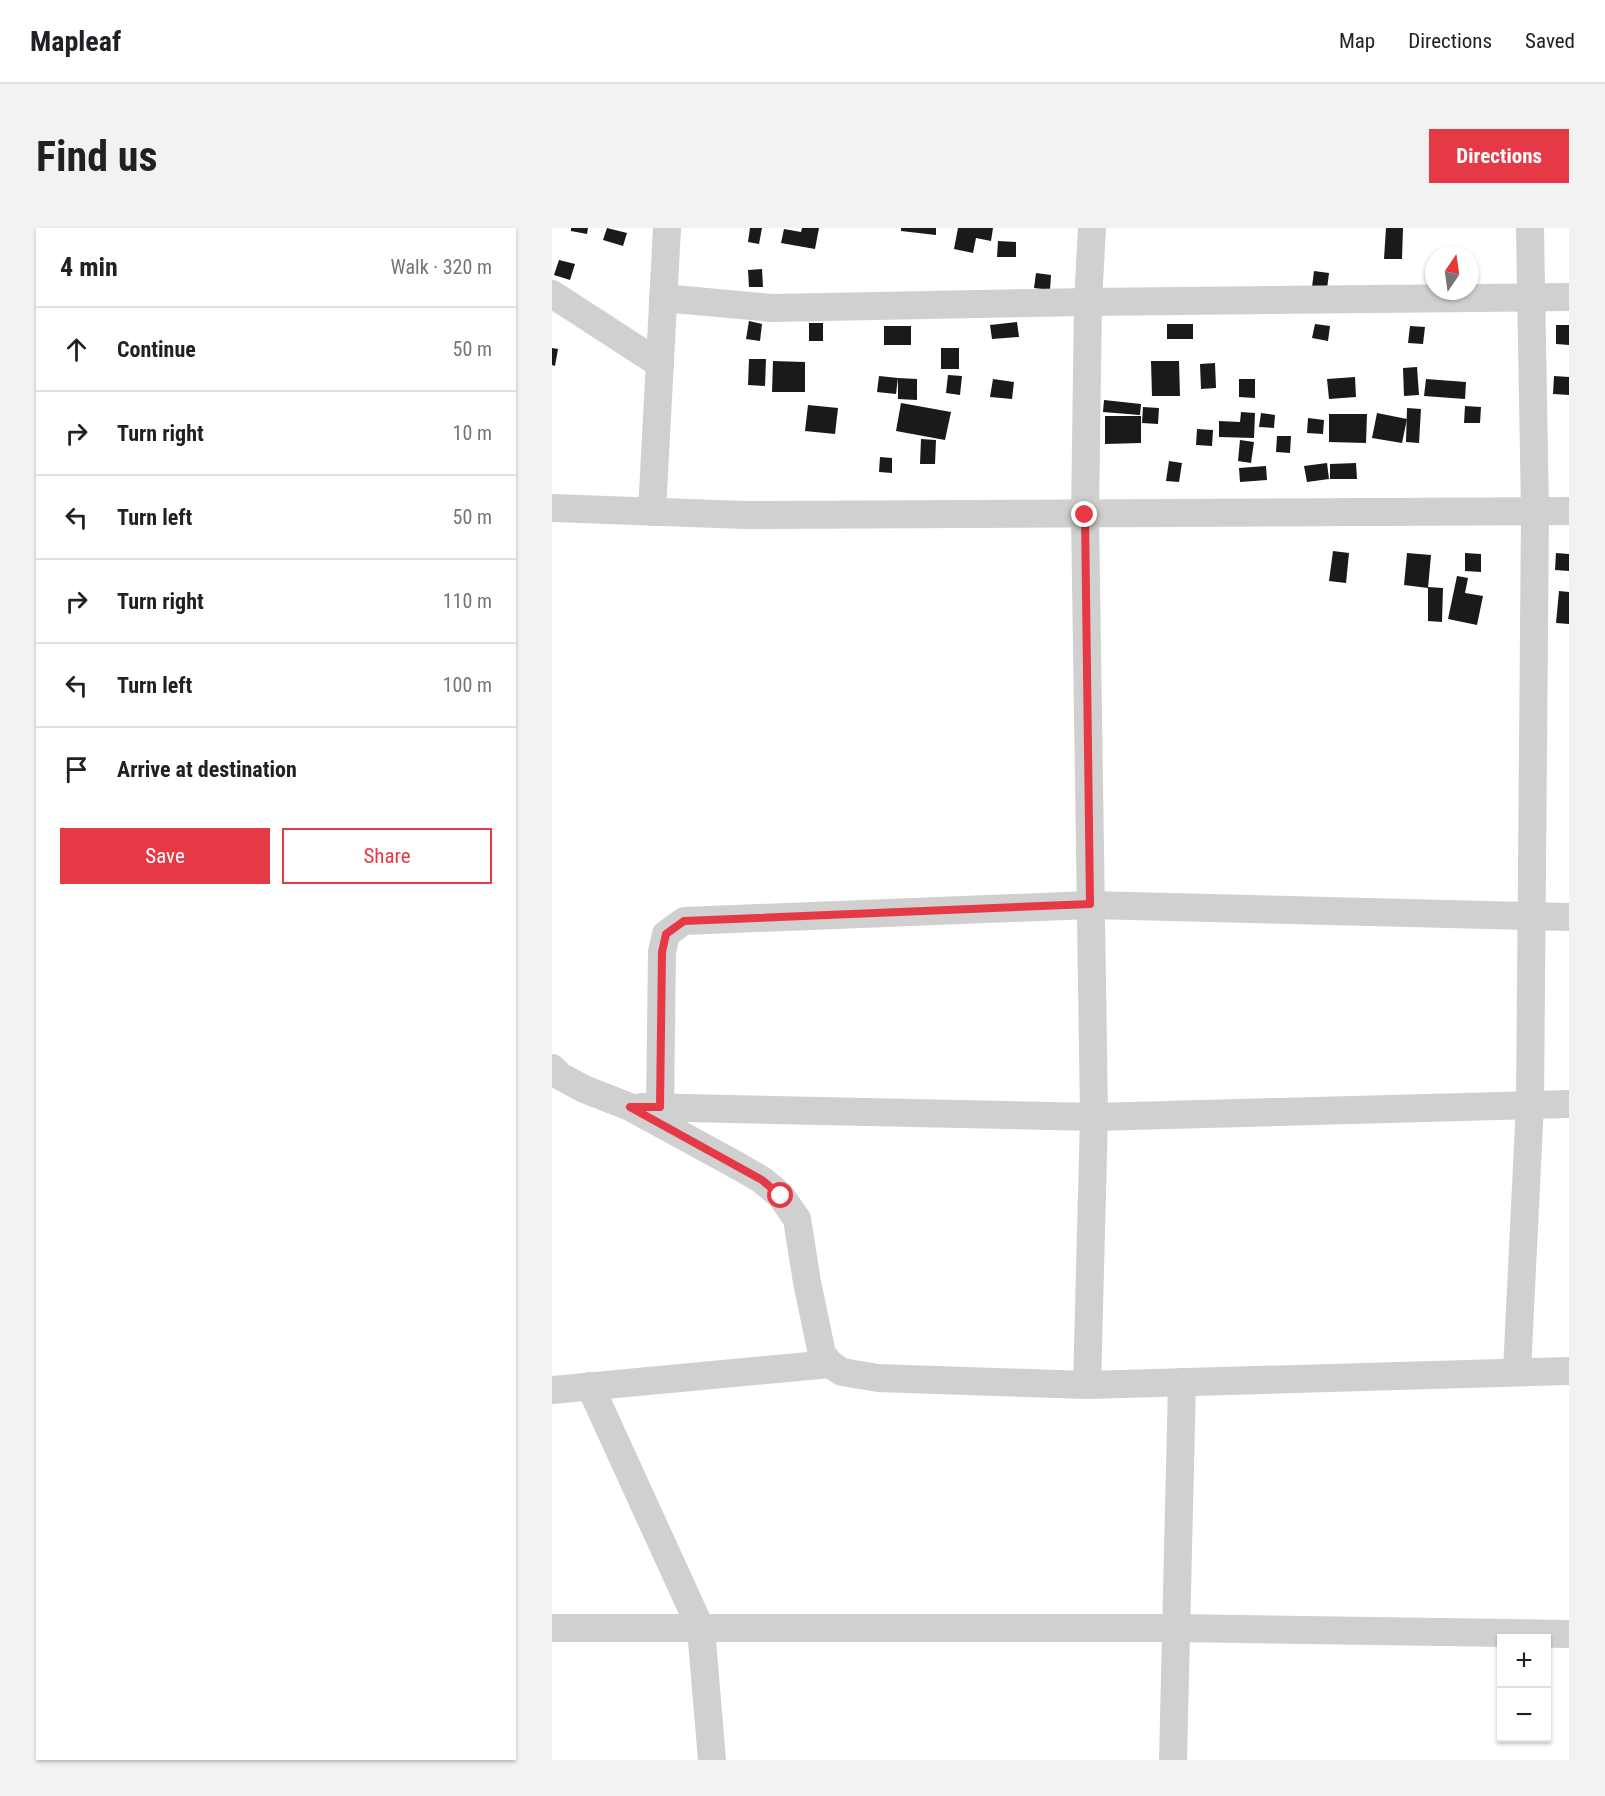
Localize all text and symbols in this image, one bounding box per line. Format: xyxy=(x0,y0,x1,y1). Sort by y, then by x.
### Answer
text: Mapleaf xyxy=(30,25,121,58)
text: Map xyxy=(1339,29,1375,53)
text: Directions xyxy=(1408,29,1492,53)
text: Saved xyxy=(1525,29,1575,53)
button: Directions xyxy=(1429,129,1569,183)
text: Find us xyxy=(36,132,157,181)
north arrow xyxy=(1425,246,1479,300)
text: 4 min xyxy=(60,252,118,282)
text: Walk · 320 m xyxy=(391,255,492,279)
icon: ahead xyxy=(60,333,93,366)
text: Continue xyxy=(117,337,196,362)
text: 50 m xyxy=(453,337,492,361)
icon: right xyxy=(60,417,93,450)
text: Turn right xyxy=(117,421,204,446)
text: 10 m xyxy=(453,421,492,445)
icon: left xyxy=(60,501,93,534)
route end xyxy=(1071,501,1097,527)
text: Turn left xyxy=(117,505,192,530)
text: 50 m xyxy=(453,505,492,529)
icon: right xyxy=(60,585,93,618)
text: Turn right xyxy=(117,589,204,614)
text: 110 m xyxy=(443,589,492,613)
icon: left xyxy=(60,669,93,702)
text: Turn left xyxy=(117,673,192,698)
text: 100 m xyxy=(443,673,492,697)
icon: arrive xyxy=(60,753,93,786)
text: Arrive at destination xyxy=(117,757,297,782)
button: Save xyxy=(60,828,270,884)
button: Share xyxy=(282,828,492,884)
route start xyxy=(767,1182,793,1208)
map controls xyxy=(1497,1634,1551,1742)
button: + xyxy=(1497,1634,1551,1688)
button: − xyxy=(1497,1688,1551,1742)

